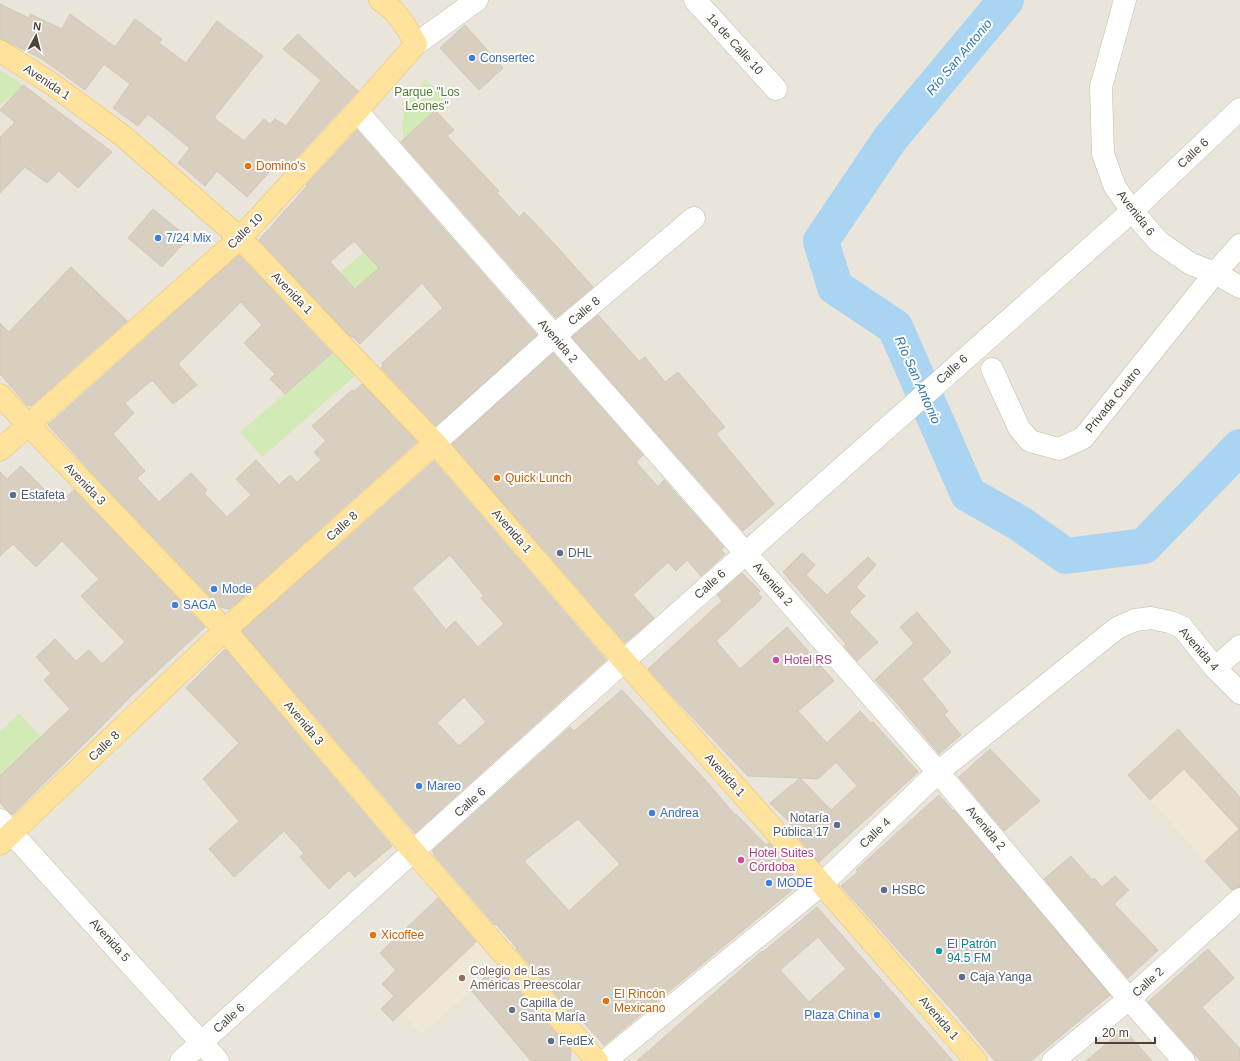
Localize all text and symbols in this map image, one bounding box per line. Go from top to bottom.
street label: 1a de Calle 10 [704,11,766,78]
north arrow [16,16,56,56]
water label: Río San Antonio [923,16,995,98]
text: N [33,20,42,33]
place label: Consertec [480,51,535,65]
marker: Consertec [467,53,477,63]
street label: Avenida 1 [21,61,73,103]
park label: Parque "Los Leones" [394,85,460,113]
street label: Calle 6 [1175,135,1212,171]
place label: Domino's [256,159,306,173]
marker: Domino's [243,161,253,171]
street label: Avenida 6 [1114,188,1158,239]
street label: Calle 10 [224,210,266,252]
place label: 7/24 Mix [166,231,211,245]
marker: 7/24 Mix [153,233,163,243]
street label: Avenida 1 [269,269,316,317]
street label: Calle 8 [565,293,603,328]
street label: Avenida 2 [535,316,581,366]
water label: Río San Antonio [892,334,944,426]
street label: Calle 6 [933,351,971,387]
street label: Privada Cuatro [1082,364,1144,436]
street label: Avenida 3 [62,460,109,508]
place label: Quick Lunch [505,471,572,485]
marker: Quick Lunch [492,473,502,483]
place label: Estafeta [21,488,65,502]
marker: Estafeta [8,490,18,500]
street label: Avenida 1 [489,506,535,556]
street label: Calle 8 [323,508,361,544]
place label: DHL [568,546,592,560]
marker: DHL [555,548,565,558]
street label: Avenida 2 [750,559,796,609]
street label: Calle 6 [691,566,729,602]
place label: Mode [222,582,252,596]
marker: Mode [209,584,219,594]
place label: SAGA [183,598,216,612]
marker: SAGA [170,600,180,610]
street label: Avenida 4 [1176,624,1222,674]
place label: Hotel RS [784,653,832,667]
marker: Hotel RS [771,655,781,665]
street label: Avenida 3 [282,698,327,748]
street label: Calle 8 [86,728,123,764]
street label: Avenida 1 [702,751,748,800]
place label: Mareo [427,779,461,793]
marker: Mareo [414,781,424,791]
street label: Calle 6 [451,784,489,820]
street label: Avenida 2 [964,803,1009,853]
place label: Andrea [660,806,699,820]
marker: Andrea [647,808,657,818]
place label: Notaría Pública 17 [773,811,829,839]
street label: Calle 4 [857,815,894,851]
marker: Notaría Pública 17 [832,820,842,830]
place label: Hotel Suites Córdoba [749,846,814,874]
marker: Hotel Suites Córdoba [736,855,746,865]
place label: MODE [777,876,813,890]
marker: MODE [764,878,774,888]
place label: HSBC [892,883,926,897]
marker: HSBC [879,885,889,895]
street label: Avenida 5 [87,916,133,965]
place label: Xicoffee [381,928,424,942]
marker: Xicoffee [368,930,378,940]
place label: El Patrón 94.5 FM [947,937,996,965]
marker: El Patrón 94.5 FM [934,946,944,956]
place label: Colegio de Las Américas Preescolar [470,964,581,992]
street label: Calle 2 [1129,964,1167,1000]
place label: Caja Yanga [970,970,1032,984]
marker: Caja Yanga [957,972,967,982]
marker: Colegio de Las Américas Preescolar [457,973,467,983]
place label: El Rincón Mexicano [614,987,666,1015]
street label: Avenida 1 [916,993,962,1043]
place label: Capilla de Santa María [520,996,586,1024]
marker: El Rincón Mexicano [601,996,611,1006]
street label: Calle 6 [210,1000,248,1036]
marker: Capilla de Santa María [507,1005,517,1015]
place label: Plaza China [804,1008,869,1022]
marker: Plaza China [872,1010,882,1020]
scale bar [1096,1019,1155,1045]
text: 20 m [1102,1026,1129,1040]
place label: FedEx [559,1034,594,1048]
marker: FedEx [546,1036,556,1046]

